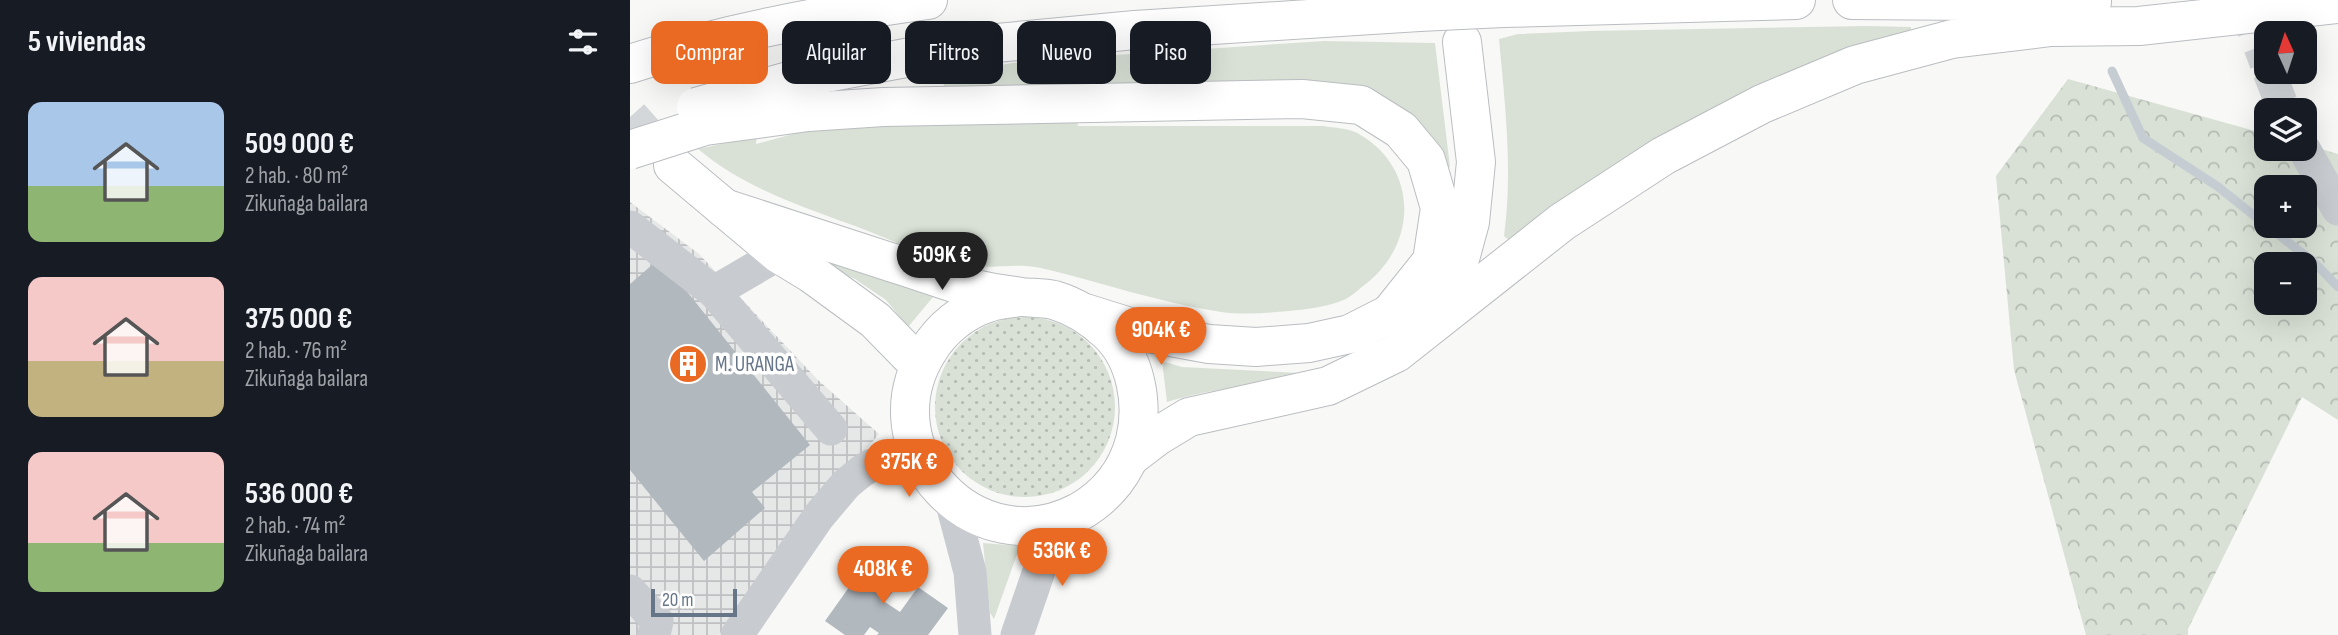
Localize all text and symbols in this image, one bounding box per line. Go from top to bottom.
chip: Comprar [651,21,768,84]
chip: Alquilar [782,21,891,84]
chip: Filtros [905,21,1003,84]
chip: Nuevo [1017,21,1116,84]
chip: Piso [1130,21,1211,84]
north arrow [2254,21,2317,84]
map controls [2254,21,2317,315]
icon: filters [564,23,602,61]
text: 5 viviendas [28,24,146,60]
button: layers [2254,98,2317,161]
text: 509 000 € [245,126,354,162]
icon: home [84,130,168,214]
text: 2 hab. · 80 m² [245,162,348,190]
button: + [2254,175,2317,238]
text: Zikuñaga bailara [245,190,368,218]
pin: 509K € [885,232,999,292]
text: 509K € [913,241,971,269]
button: − [2254,252,2317,315]
text: 375 000 € [245,301,352,337]
icon: home [84,305,168,389]
pin: 904K € [1104,308,1218,367]
text: 904K € [1131,316,1191,344]
text: 2 hab. · 76 m² [245,337,347,365]
building icon: M. URANGA [667,343,709,385]
place label: M. URANGA [715,352,795,377]
text: Zikuñaga bailara [245,365,368,393]
pin: 375K € [852,440,966,499]
text: 375K € [880,448,938,476]
text: 536 000 € [245,476,353,512]
icon: home [84,480,168,564]
text: 2 hab. · 74 m² [245,512,346,540]
pin: 536K € [1005,528,1119,588]
text: 536K € [1033,537,1091,565]
text: Zikuñaga bailara [245,540,368,568]
pin: 408K € [826,546,940,606]
text: 408K € [853,555,913,583]
scale bar [651,586,737,618]
text: 20 m [662,589,694,612]

